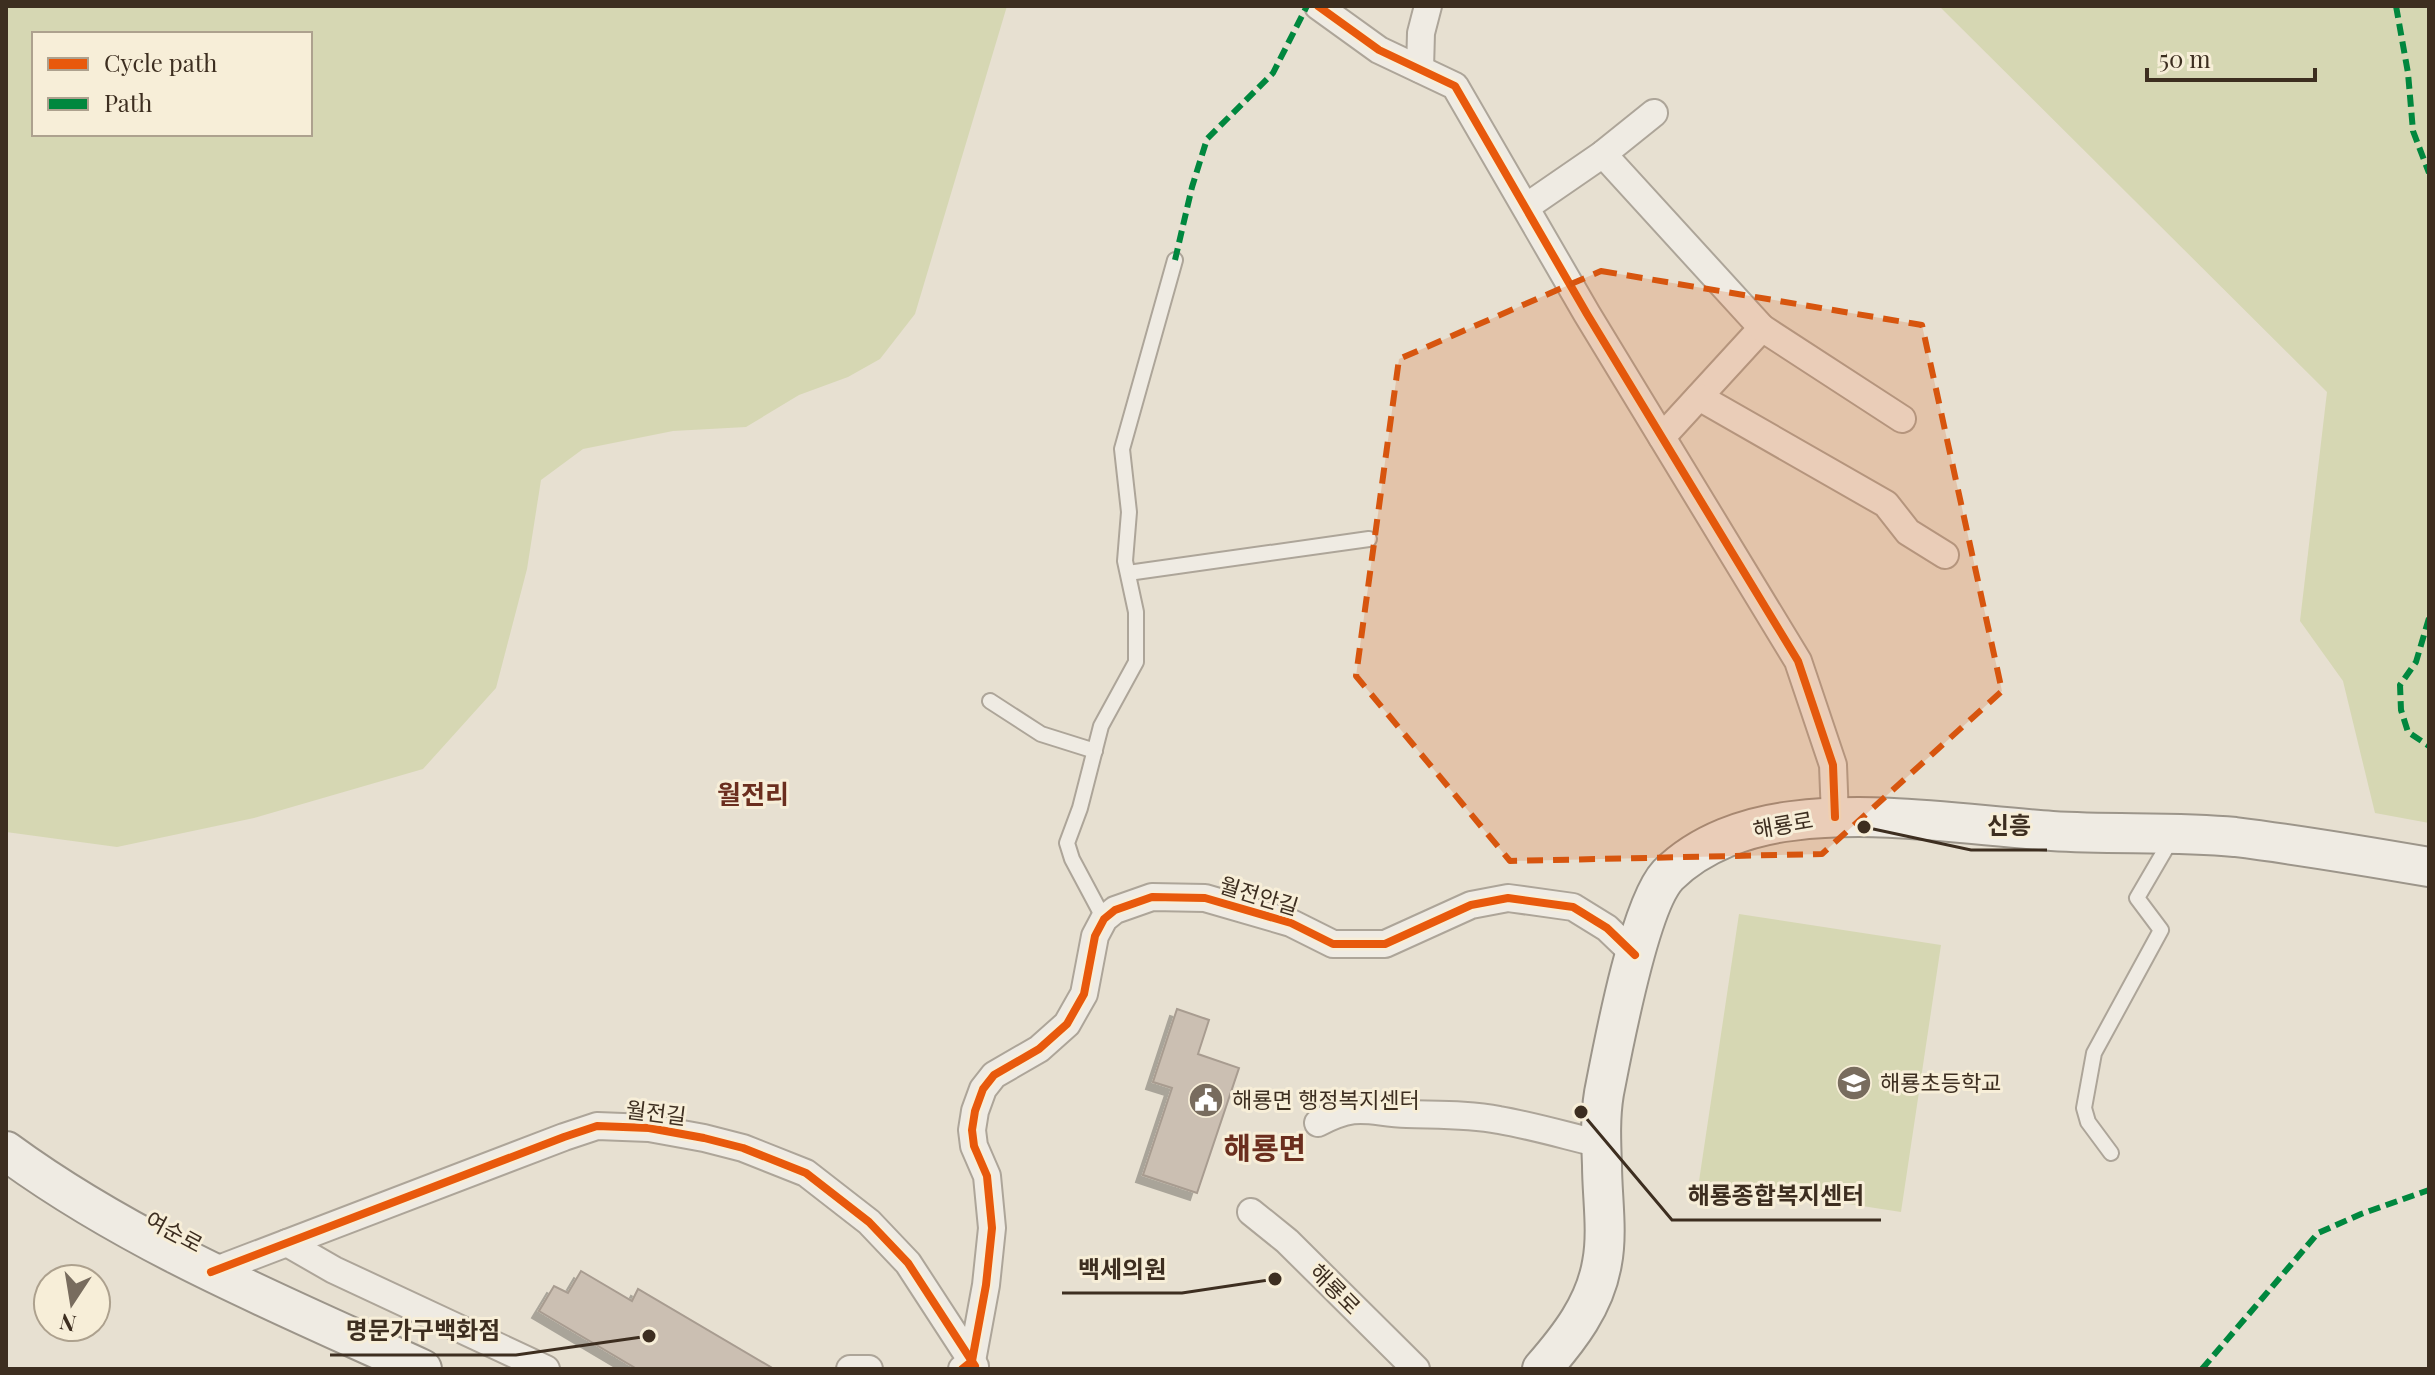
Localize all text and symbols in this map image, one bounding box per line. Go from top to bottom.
legend [32,32,312,136]
scale bar [2147,32,2315,82]
text: 50 m [2159,42,2211,74]
text: Cycle path [104,46,217,78]
text: Path [104,86,152,118]
district label: 월전리 [717,776,789,811]
callout: 신흥 [1971,802,2047,850]
street label: 해룡로 [1750,804,1815,844]
text: 신흥 [1987,808,2031,840]
street label: 월전안길 [1216,869,1302,921]
school or university icon: 해룡초등학교 [1835,1064,1873,1102]
place label: 해룡초등학교 [1880,1067,2001,1097]
public building icon: 해룡면 행정복지센터 [1187,1081,1225,1119]
place label: 해룡면 행정복지센터 [1232,1084,1420,1114]
street label: 월전길 [624,1093,688,1131]
district label: 해룡면 [1224,1127,1306,1167]
callout: 해룡종합복지센터 [1672,1172,1881,1220]
text: 해룡종합복지센터 [1688,1178,1864,1210]
street label: 여순로 [141,1204,208,1259]
callout: 백세의원 [1062,1245,1182,1293]
text: 백세의원 [1078,1252,1166,1284]
street label: 해룡로 [1304,1256,1368,1320]
north arrow [32,1263,112,1343]
text: N [57,1307,79,1340]
callout: 명문가구백화점 [330,1307,516,1355]
text: 명문가구백화점 [346,1313,500,1345]

